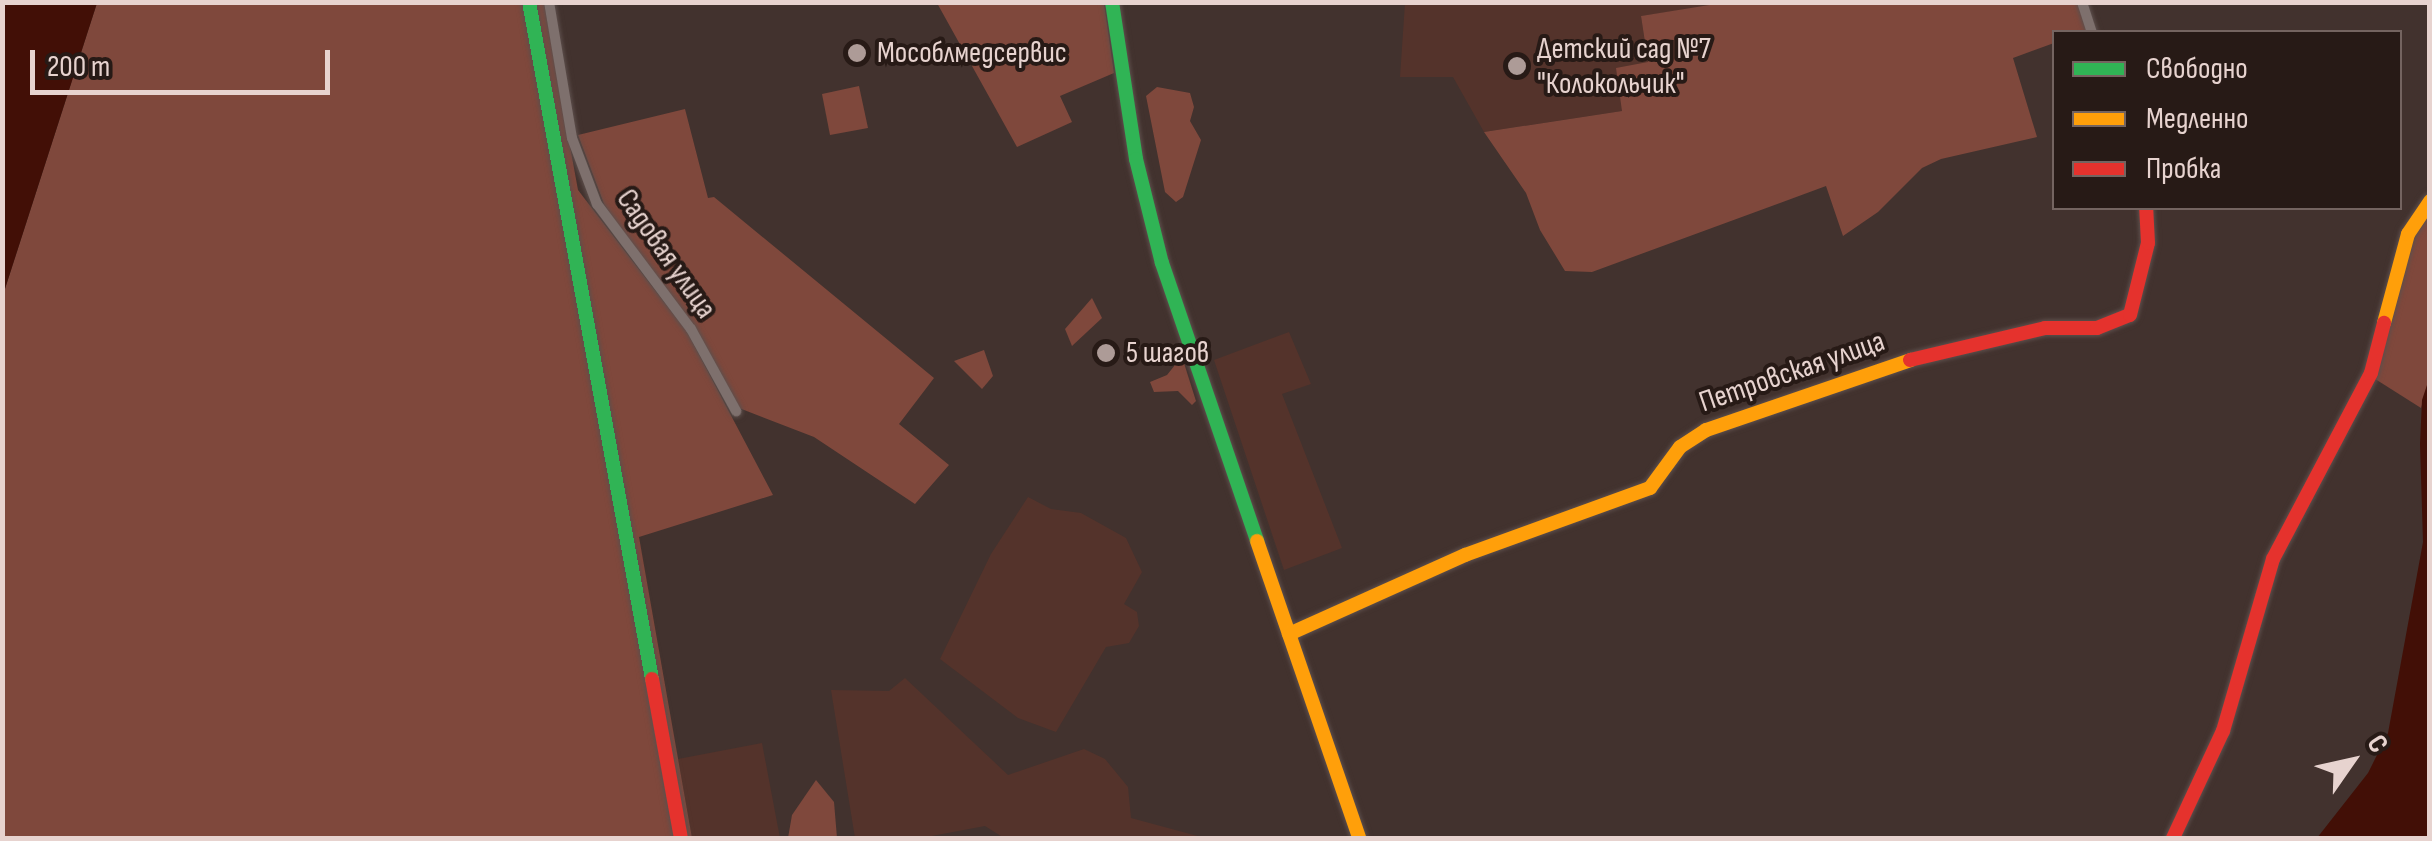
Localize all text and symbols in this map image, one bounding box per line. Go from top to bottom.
scale bar [35,30,335,92]
legend [2052,30,2402,210]
place label: Детский сад №7 "Колокольчик" [1537,31,1711,102]
place label: Мособлмедсервис [877,35,1067,71]
marker: Мособлмедсервис [846,42,868,64]
text: 200 m [47,49,110,85]
text: Свободно [2146,51,2248,87]
marker: Детский сад №7 "Колокольчик" [1506,55,1528,77]
text: Медленно [2146,101,2248,137]
text: Пробка [2146,151,2221,187]
street label: Садовая улица [608,182,724,326]
street label: Петровская улица [1695,323,1889,421]
place label: 5 шагов [1126,335,1209,371]
marker: 5 шагов [1095,342,1117,364]
north arrow [2302,711,2402,811]
text: С [2360,729,2395,759]

